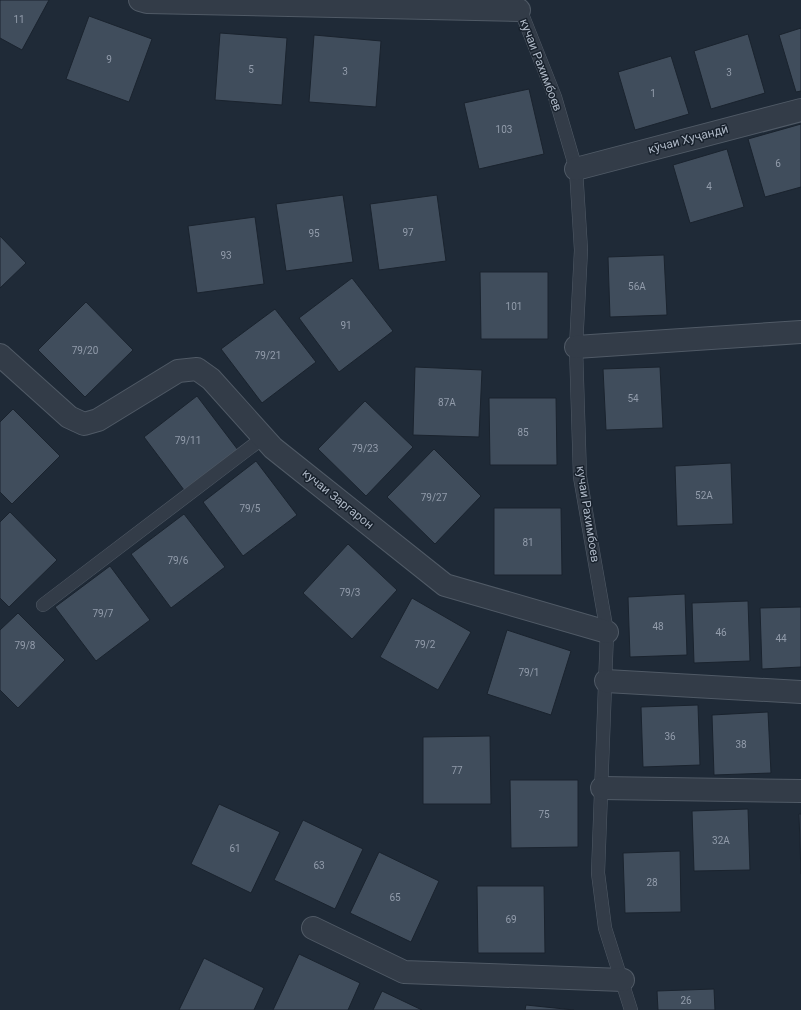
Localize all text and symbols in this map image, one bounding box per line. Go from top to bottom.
house number: 11 [13,14,25,25]
street label: кучаи Рахимбоев [517,17,565,113]
house number: 9 [106,54,112,65]
house number: 5 [248,64,254,75]
house number: 3 [342,66,348,77]
house number: 3 [726,67,732,78]
house number: 1 [650,88,656,99]
street label: кӯчаи Хуҷандӣ [646,122,730,156]
house number: 103 [496,124,512,135]
house number: 6 [775,158,781,169]
house number: 4 [706,181,712,192]
house number: 97 [402,227,414,238]
house number: 95 [308,228,320,239]
house number: 93 [220,250,232,261]
house number: 56А [628,281,646,292]
house number: 101 [506,301,522,312]
house number: 91 [340,320,352,331]
house number: 79/20 [72,345,99,356]
house number: 79/21 [255,350,281,361]
house number: 54 [627,393,639,404]
house number: 87А [438,397,456,408]
house number: 85 [517,427,529,438]
house number: 79/11 [175,435,201,446]
house number: 79/23 [352,443,378,454]
street label: кучаи Рахимбоев [573,465,603,563]
street label: кучаи Заргарон [300,466,376,532]
house number: 52А [695,490,713,501]
house number: 79/27 [421,492,448,503]
house number: 79/5 [240,503,261,514]
house number: 81 [522,537,534,548]
house number: 79/6 [168,555,189,566]
house number: 79/3 [340,587,361,598]
house number: 79/7 [93,608,114,619]
house number: 48 [652,621,664,632]
house number: 46 [715,627,727,638]
house number: 44 [775,633,787,644]
house number: 79/2 [415,639,436,650]
house number: 79/8 [15,640,36,651]
house number: 79/1 [519,667,540,678]
house number: 36 [664,731,676,742]
house number: 38 [735,739,747,750]
house number: 77 [451,765,463,776]
house number: 75 [538,809,550,820]
house number: 32А [712,835,730,846]
house number: 61 [229,843,241,854]
house number: 63 [313,860,325,871]
house number: 28 [646,877,658,888]
house number: 65 [389,892,401,903]
house number: 69 [505,914,517,925]
house number: 26 [680,995,692,1006]

